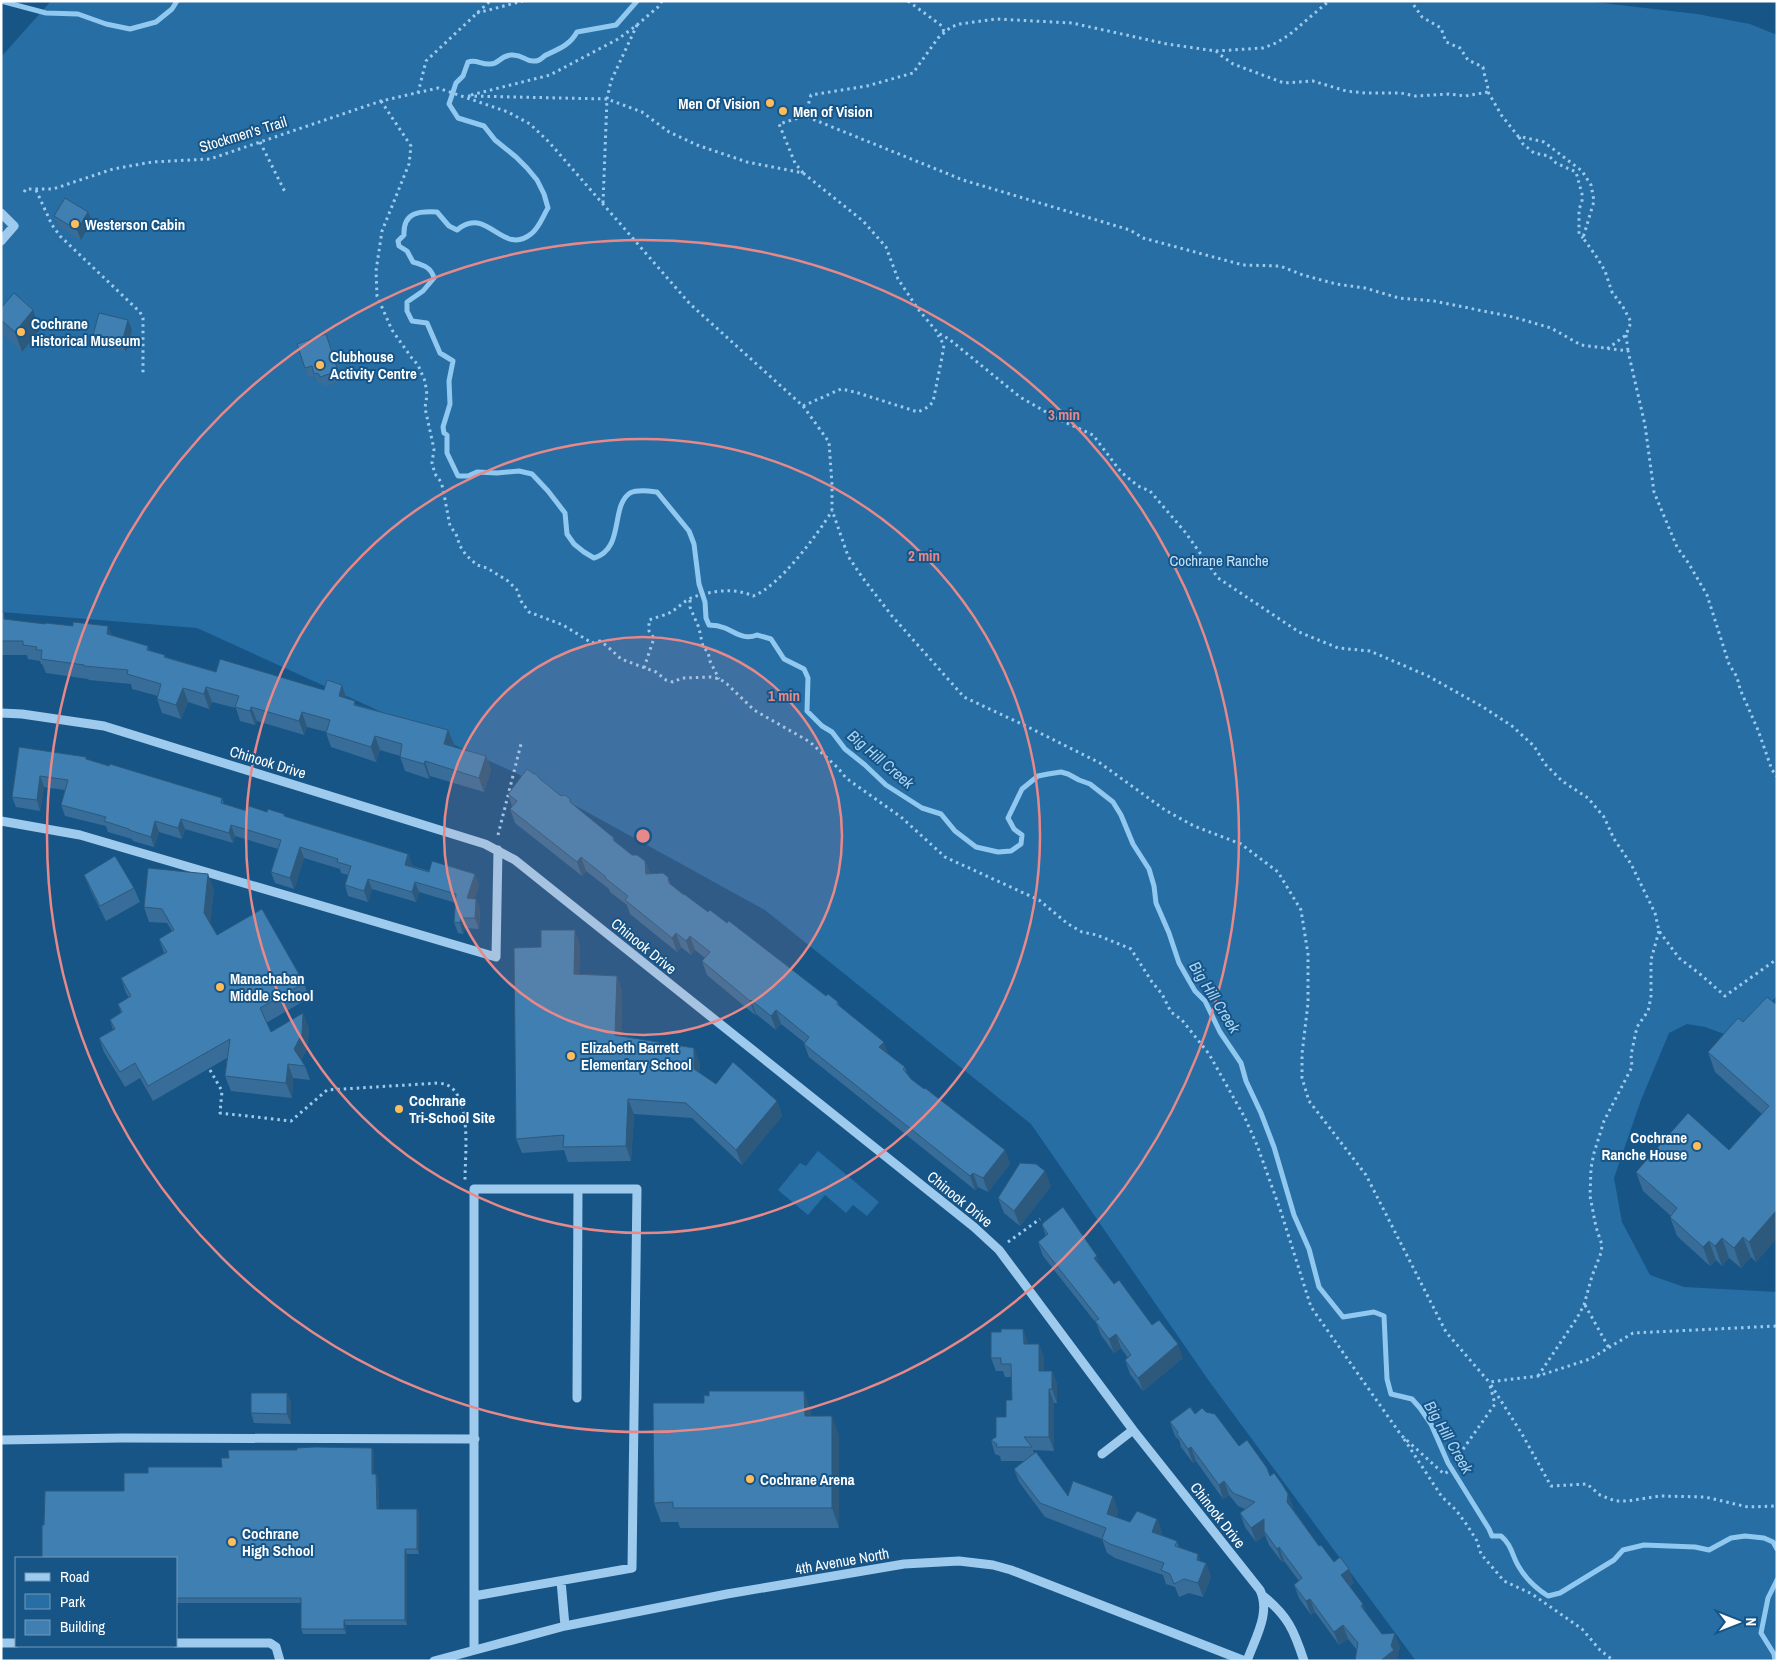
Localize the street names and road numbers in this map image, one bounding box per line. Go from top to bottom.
street label: Stockmen's Trail [197,111,289,157]
street label: Chinook Drive [227,740,309,784]
street label: Chinook Drive [607,913,681,979]
street label: Chinook Drive [923,1166,997,1232]
street label: Chinook Drive [1186,1478,1251,1553]
street label: 4th Avenue North [793,1542,891,1580]

